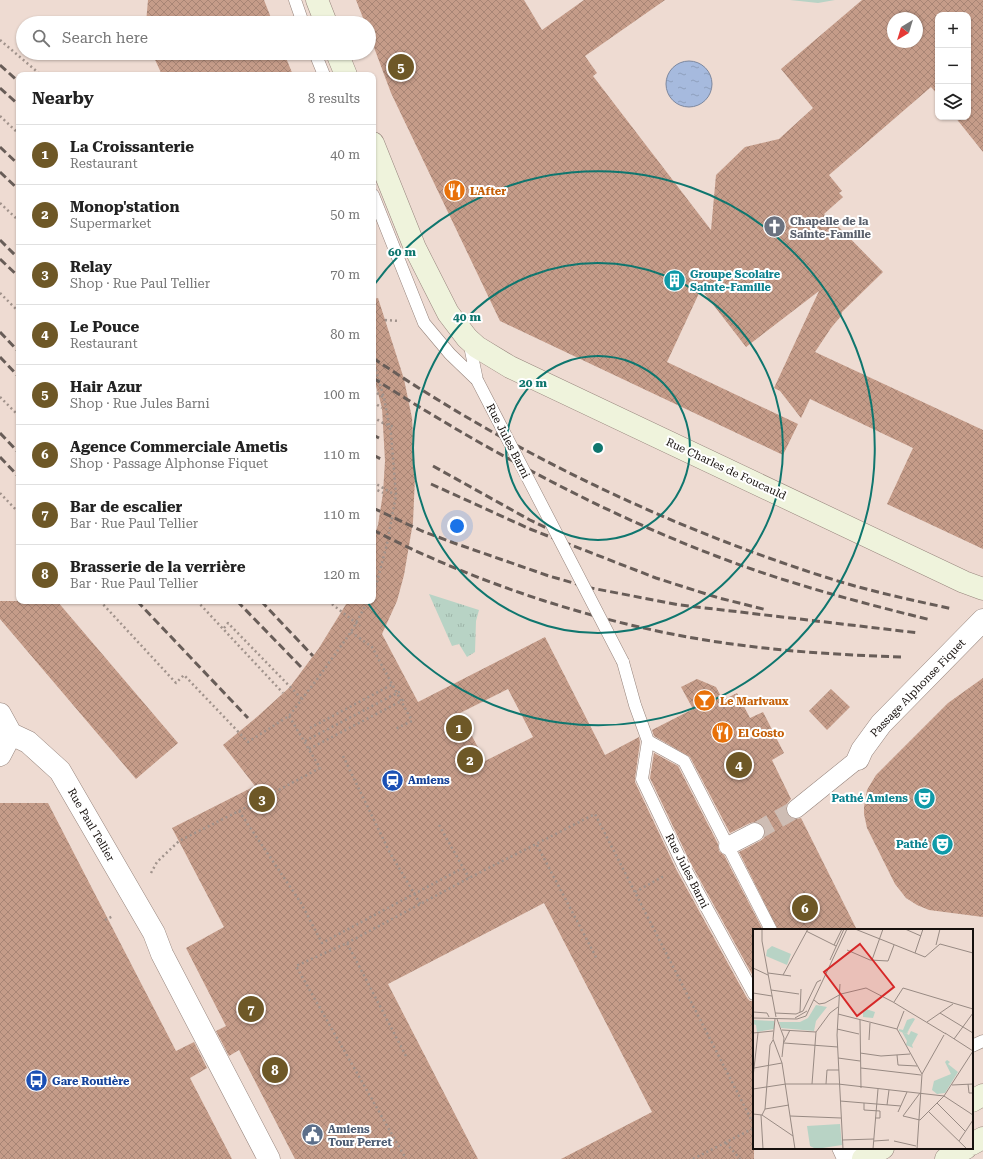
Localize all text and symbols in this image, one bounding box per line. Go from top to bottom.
north arrow [887,12,923,48]
map controls [935,12,971,120]
button: + [935,12,971,48]
search box [16,16,376,60]
icon: search [30,27,52,49]
text: Search here [62,29,148,47]
button: − [935,48,971,84]
pin: 5 [388,52,414,82]
button: layers [935,84,971,120]
text: Nearby [32,88,94,108]
text: 8 results [308,91,360,106]
text: La Croissanterie [70,138,194,156]
text: 1 [41,147,49,162]
text: 40 m [330,147,360,162]
text: Restaurant [70,156,138,171]
restaurant icon: L'After [442,178,468,204]
place label: L'After [470,185,506,198]
text: Monop'station [70,198,179,216]
text: 2 [41,207,49,222]
text: 50 m [330,207,360,222]
church icon: Chapelle de la Sainte-Famille [762,214,788,240]
place label: Chapelle de la Sainte-Famille [790,215,872,241]
text: Supermarket [70,216,151,231]
text: 60 m [388,245,416,259]
text: Relay [70,258,112,276]
text: 3 [41,267,49,282]
text: 70 m [330,267,360,282]
building icon: Groupe Scolaire Sainte-Famille [662,267,688,293]
place label: Groupe Scolaire Sainte-Famille [690,268,781,294]
text: Shop · Rue Paul Tellier [70,276,210,291]
text: 40 m [453,310,481,324]
text: Le Pouce [70,318,139,336]
text: 4 [41,327,49,342]
text: 80 m [330,327,360,342]
text: Restaurant [70,336,138,351]
text: 20 m [519,376,547,390]
text: Hair Azur [70,378,142,396]
text: 5 [41,387,49,402]
text: 100 m [323,387,360,402]
text: Shop · Rue Jules Barni [70,396,210,411]
street label: Rue Jules Barni [484,402,533,481]
street label: Rue Charles de Foucauld [664,435,788,503]
text: Agence Commerciale Ametis [70,438,288,456]
centre of rings [591,441,605,455]
text: 6 [41,447,49,462]
text: 110 m [323,447,360,462]
text: Shop · Passage Alphonse Fiquet [70,456,268,471]
text: Bar de escalier [70,498,182,516]
text: 7 [41,507,49,522]
text: 110 m [323,507,360,522]
text: Bar · Rue Paul Tellier [70,516,198,531]
your location [447,516,467,536]
text: Brasserie de la verrière [70,558,245,576]
text: 8 [41,567,49,582]
text: 120 m [323,567,360,582]
text: Bar · Rue Paul Tellier [70,576,198,591]
street label: Passage Alphonse Fiquet [868,636,968,740]
bar icon: Le Marivaux [692,688,718,714]
place label: Le Marivaux [720,695,789,708]
pin: 1 [446,713,472,743]
restaurant icon: El Gosto [709,720,735,746]
place label: El Gosto [738,727,784,740]
pin: 2 [457,745,483,775]
pin: 4 [726,750,752,780]
station icon: Amiens [379,767,405,793]
place label: Amiens [408,774,450,787]
pin: 3 [249,784,275,814]
theatre icon: Pathé Amiens [911,785,937,811]
street label: Rue Paul Tellier [65,786,117,864]
place label: Pathé Amiens [831,792,908,805]
theatre icon: Pathé [930,831,956,857]
street label: Rue Jules Barni [663,832,712,911]
place label: Pathé [896,838,929,851]
pin: 6 [792,893,818,923]
inset map [753,929,973,1149]
pin: 7 [238,994,264,1024]
pin: 8 [262,1055,288,1085]
bus stop icon: Gare Routière [23,1068,49,1094]
place label: Gare Routière [52,1075,130,1088]
public building icon: Amiens Tour Perret [299,1122,325,1148]
place label: Amiens Tour Perret [328,1123,392,1149]

